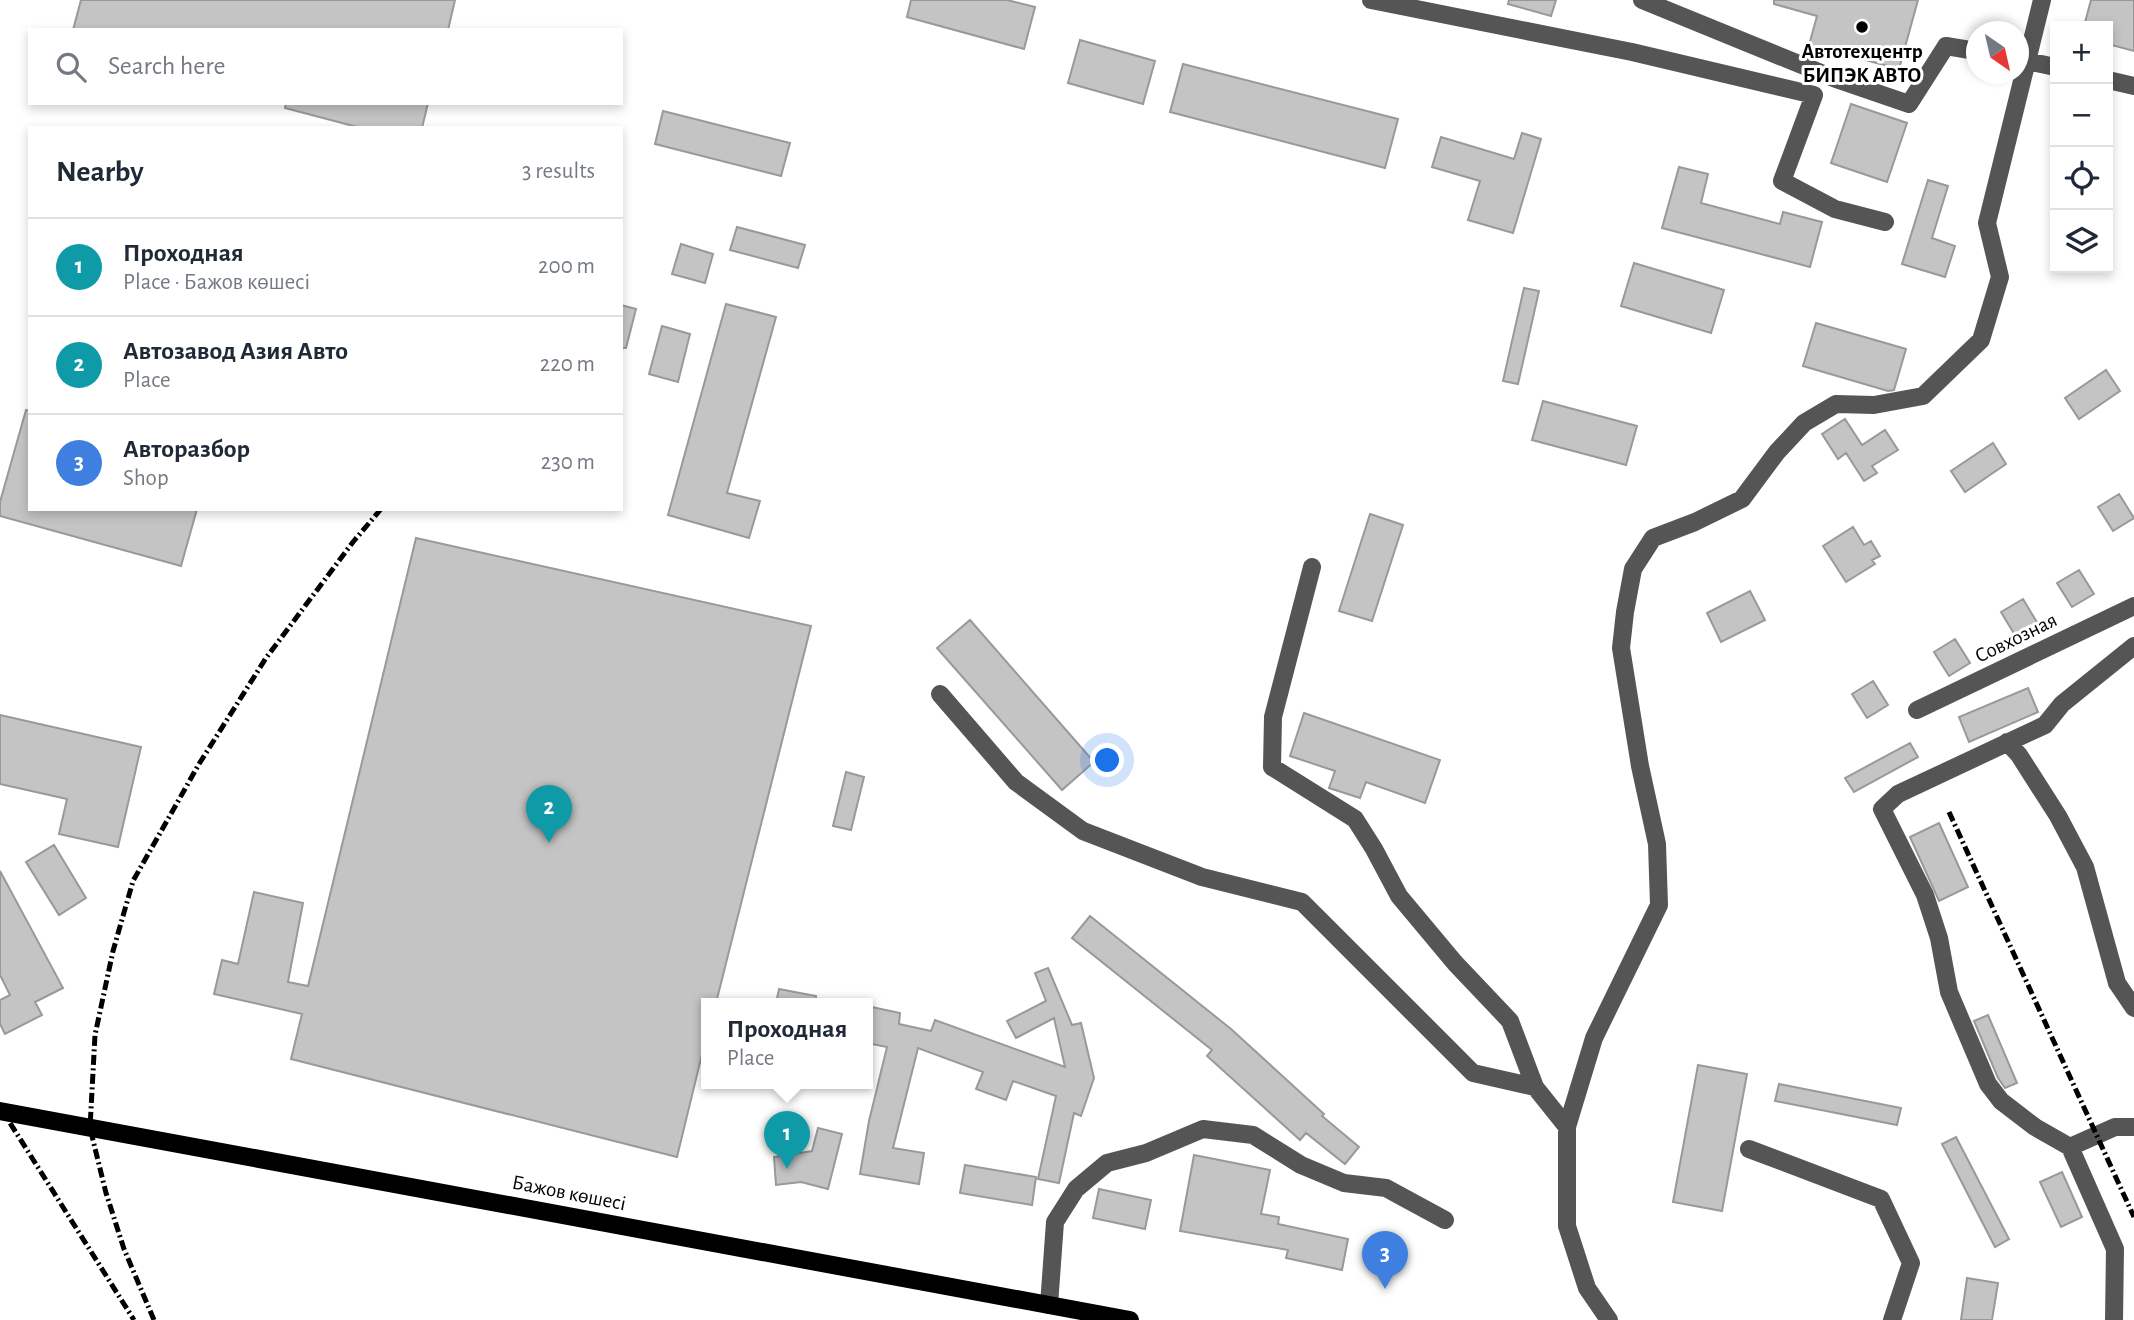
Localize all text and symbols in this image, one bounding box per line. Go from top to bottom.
marker: Автотехцентр БИПЭК АВТО [1854,19,1870,35]
north arrow [1966,21,2029,84]
map controls [2050,21,2113,273]
button: + [2050,21,2113,84]
search box [28,28,623,105]
place label: Автотехцентр БИПЭК АВТО [1801,41,1923,86]
icon: search [52,48,90,86]
text: Search here [108,53,226,79]
button: − [2050,84,2113,147]
button: locate [2050,147,2113,210]
text: Nearby [56,157,144,187]
text: 3 results [522,160,595,183]
button: layers [2050,210,2113,273]
text: Проходная [123,240,244,266]
text: 1 [75,255,83,278]
text: 200 m [538,255,595,278]
text: Place · Бажов көшесі [123,271,310,294]
text: Автозавод Азия Авто [123,338,348,364]
text: 2 [74,353,84,376]
text: 220 m [540,353,595,376]
text: Place [123,369,171,392]
text: Авторазбор [123,436,250,462]
text: 3 [74,451,84,474]
text: 230 m [541,451,595,474]
text: Shop [123,467,169,490]
street label: Совхозная [1972,609,2060,667]
your location [1090,743,1124,777]
pin: 2 [526,785,572,843]
popup [701,998,873,1089]
text: Проходная [727,1016,847,1042]
text: Place [727,1047,774,1070]
pin: 1 [764,1111,810,1169]
street label: Бажов көшесі [510,1172,628,1214]
pin: 3 [1362,1231,1408,1289]

